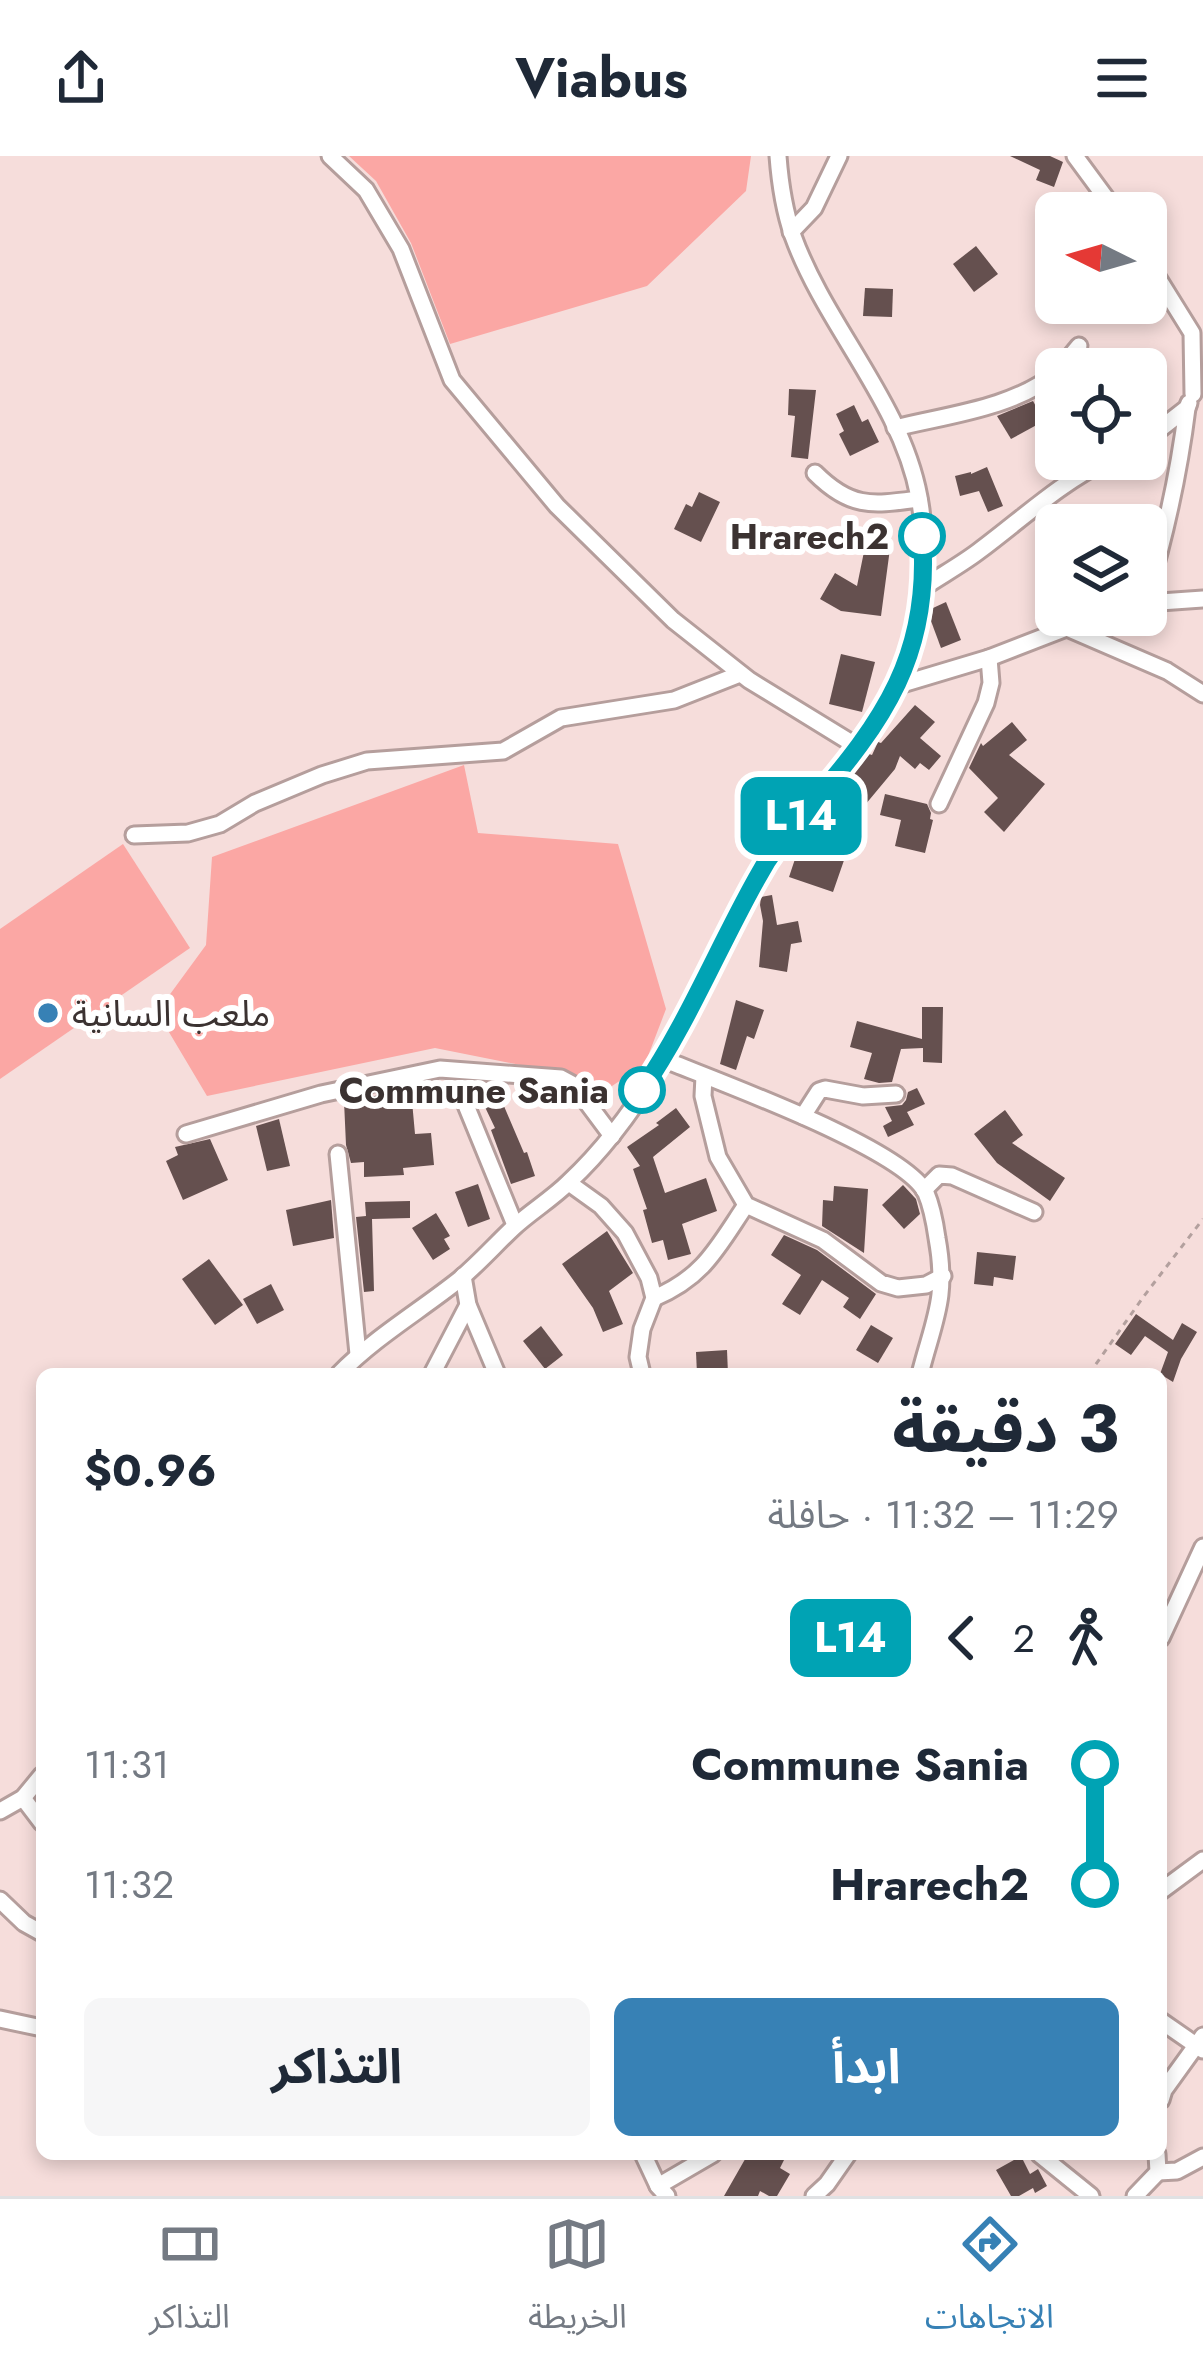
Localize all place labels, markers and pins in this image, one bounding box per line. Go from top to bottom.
place label: Hrarech2 [730,510,889,562]
marker: Hrarech2 [900,514,944,558]
place label: ملعب السانية [72,987,270,1039]
marker: ملعب السانية [35,1000,61,1026]
place label: Commune Sania [339,1064,609,1116]
marker: Commune Sania [620,1068,664,1112]

